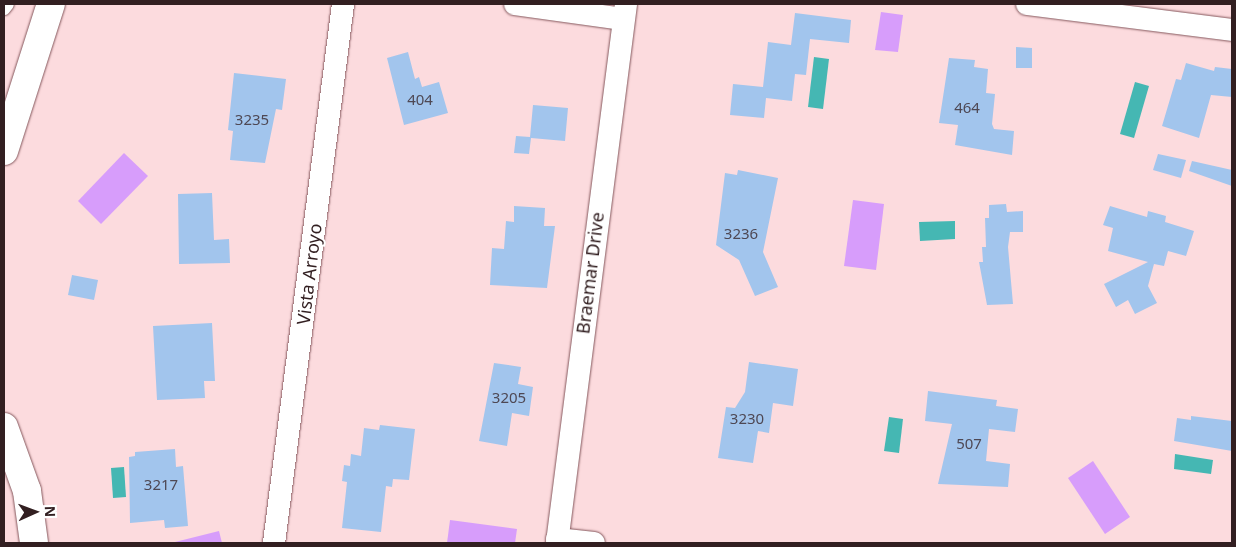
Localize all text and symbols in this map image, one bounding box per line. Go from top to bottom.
house number: 404 [407,91,433,109]
house number: 464 [954,99,980,117]
house number: 3235 [235,111,269,129]
street label: Braemar Drive [572,211,608,335]
street label: Vista Arroyo [292,222,326,326]
house number: 3236 [724,225,758,243]
house number: 3205 [492,389,526,407]
house number: 3230 [730,410,764,428]
house number: 507 [956,435,982,453]
house number: 3217 [144,476,178,494]
north arrow [10,487,60,537]
text: N [41,505,60,517]

